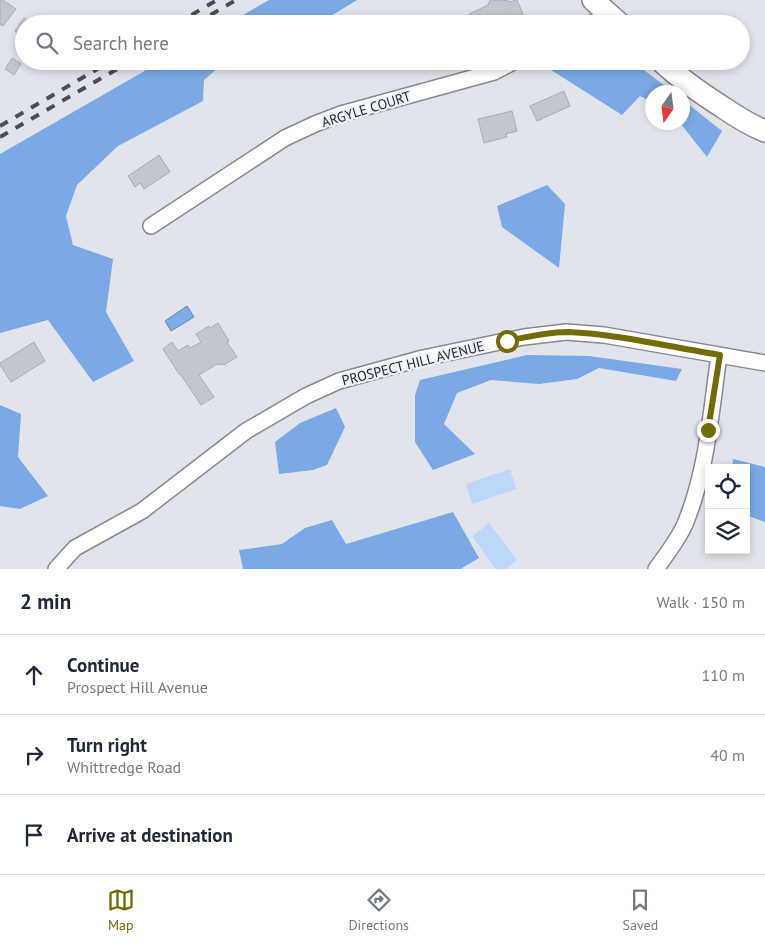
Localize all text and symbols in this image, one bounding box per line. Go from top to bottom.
search box [15,15,750,70]
icon: search [33,29,61,57]
text: Search here [73,31,169,55]
north arrow [645,85,690,130]
street label: ARGYLE COURT [319,87,413,131]
route start [496,330,519,353]
street label: PROSPECT HILL AVENUE [340,337,486,389]
route end [697,419,720,442]
map controls [705,464,750,554]
button: locate [705,464,750,509]
button: layers [705,509,750,554]
text: 2 min [20,588,71,615]
text: Walk · 150 m [656,592,745,612]
text: Continue [67,653,139,677]
icon: ahead [20,661,48,689]
text: 110 m [702,665,745,685]
text: Prospect Hill Avenue [67,677,208,697]
text: Turn right [67,733,147,757]
icon: right [20,741,48,769]
text: 40 m [710,745,745,765]
text: Whittredge Road [67,757,181,777]
icon: arrive [20,821,48,849]
text: Arrive at destination [67,823,233,847]
tab: Map [107,886,135,934]
tab: Directions [348,886,409,934]
tab: Saved [623,886,658,934]

